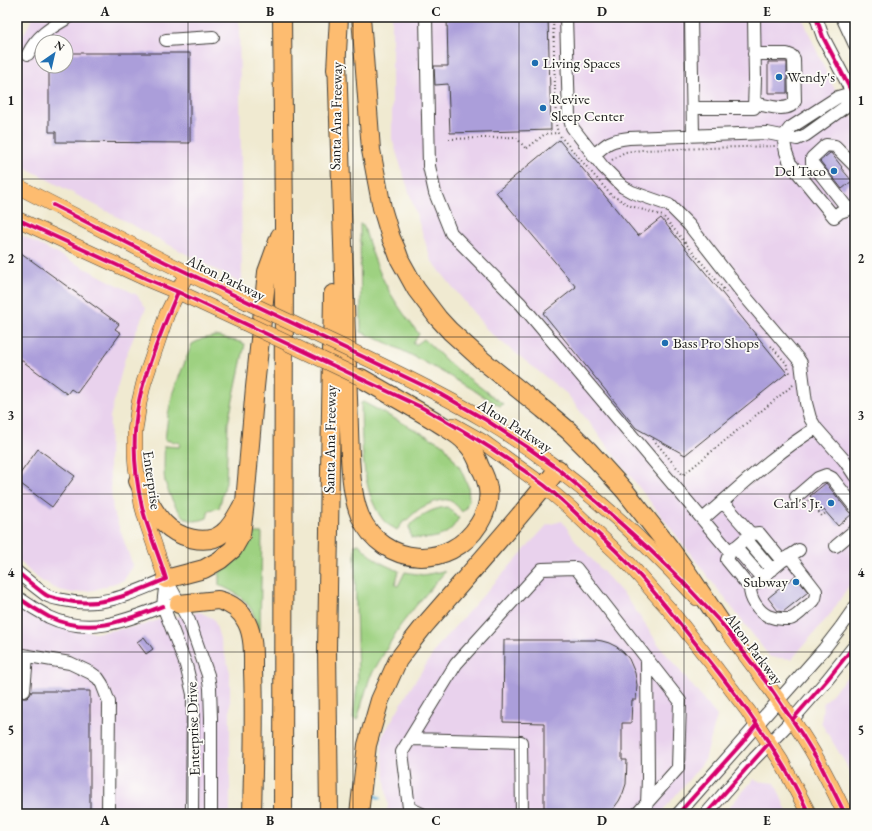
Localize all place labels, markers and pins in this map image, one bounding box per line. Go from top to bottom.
place label: Living Spaces [543,53,620,72]
marker: Living Spaces [530,58,540,68]
place label: Wendy's [787,67,835,86]
marker: Wendy's [774,72,784,82]
place label: Revive Sleep Center [551,89,624,125]
marker: Revive Sleep Center [538,103,548,113]
place label: Del Taco [775,161,826,180]
marker: Del Taco [829,166,839,176]
place label: Bass Pro Shops [673,333,759,352]
marker: Bass Pro Shops [660,338,670,348]
place label: Carl's Jr. [773,493,823,512]
marker: Carl's Jr. [826,498,836,508]
place label: Subway [743,572,788,591]
marker: Subway [791,577,801,587]

